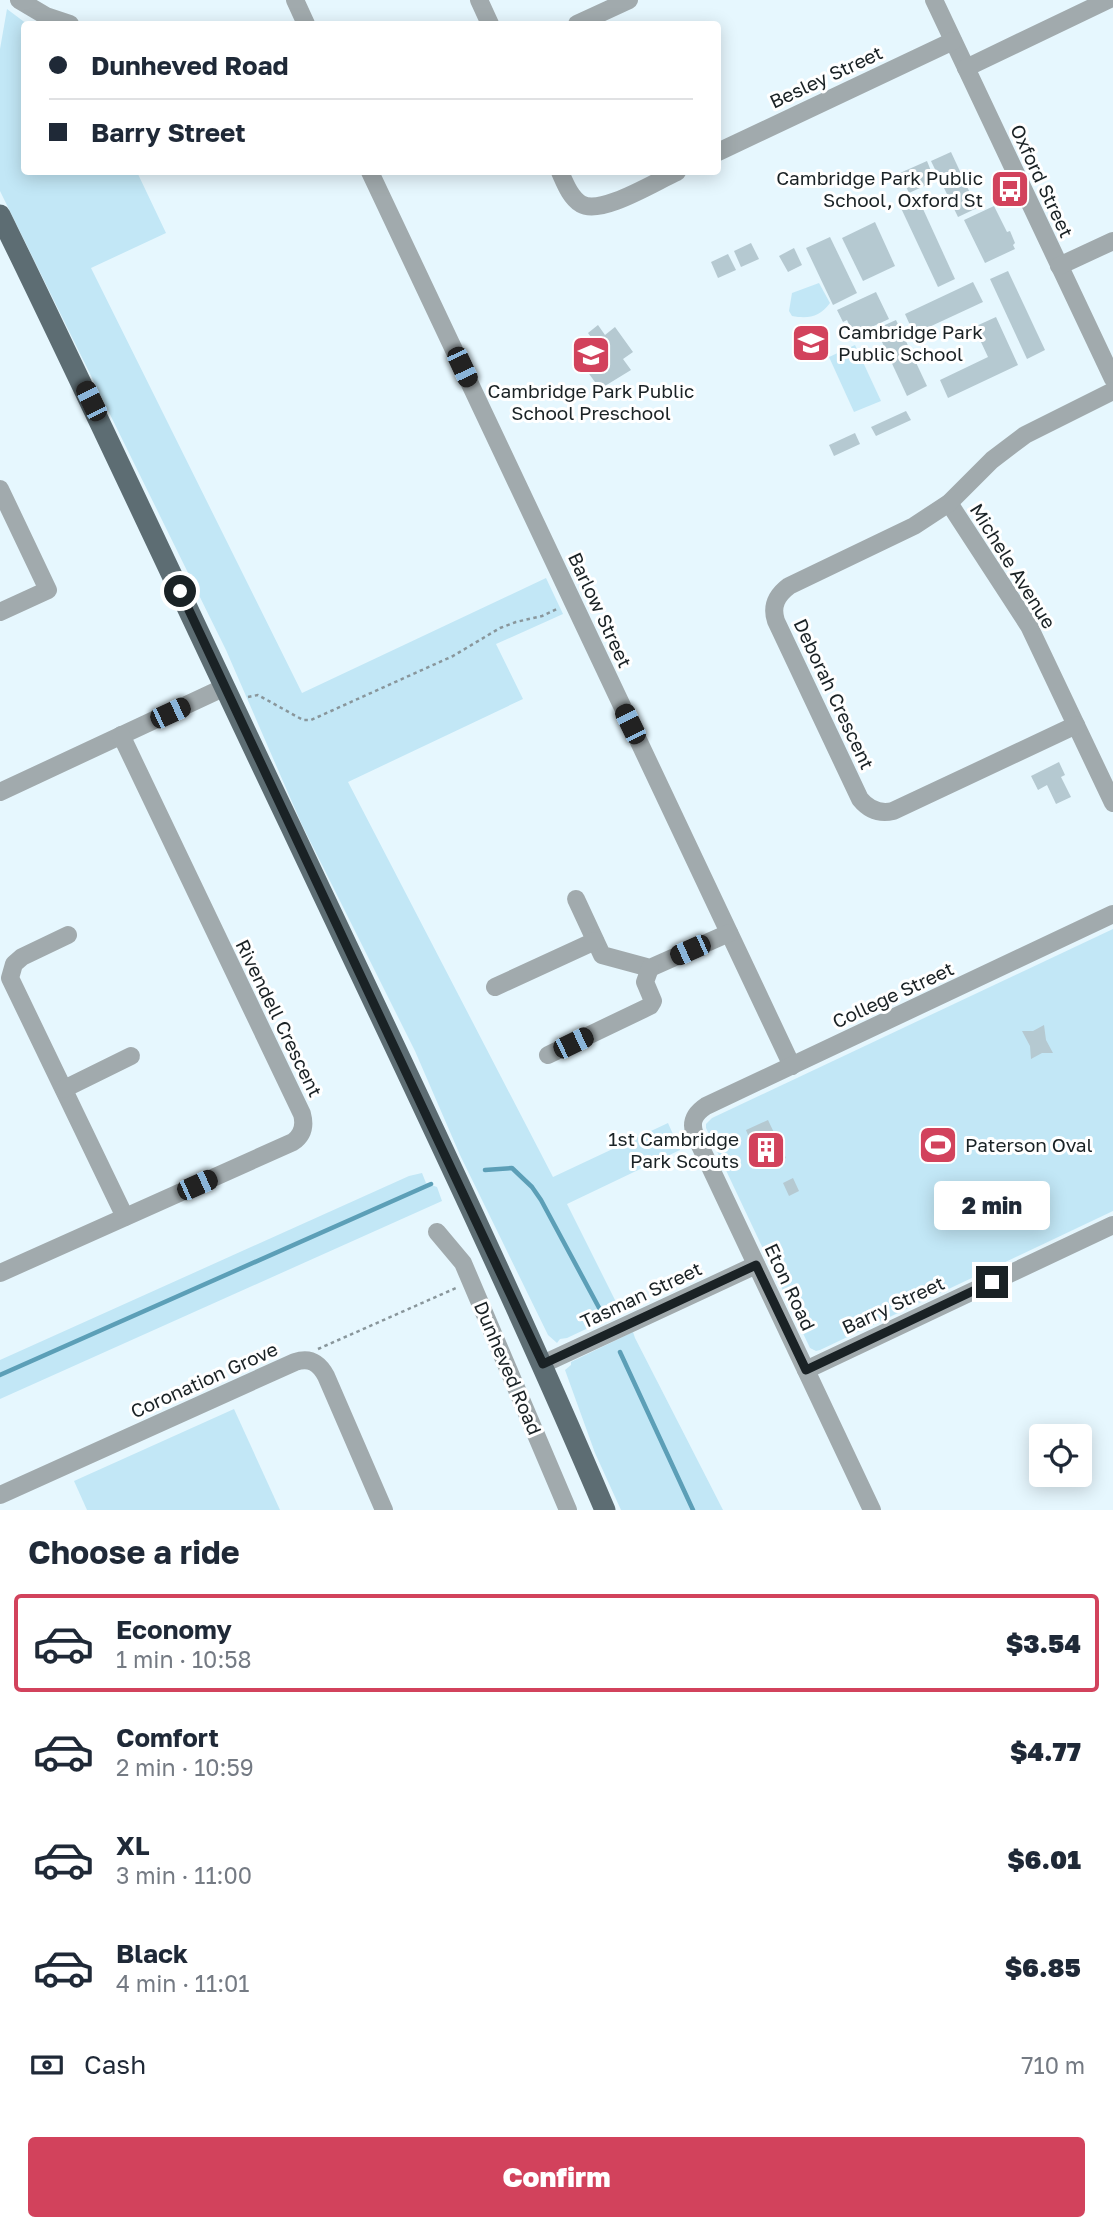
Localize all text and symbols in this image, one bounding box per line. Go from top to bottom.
street label: Besley Street [766,40,886,113]
text: Dunheved Road [91,50,289,81]
text: Barry Street [91,117,246,148]
street label: Oxford Street [1006,120,1079,241]
place label: Cambridge Park Public School, Oxford St [776,166,983,211]
bus stop icon: Cambridge Park Public School, Oxford St [989,168,1031,210]
place label: Cambridge Park Public School [838,320,983,365]
school or university icon: Cambridge Park Public School [790,322,832,364]
school or university icon: Cambridge Park Public School Preschool [570,334,612,376]
car [444,344,481,390]
car [73,378,110,424]
place label: Cambridge Park Public School Preschool [488,379,694,424]
street label: Michele Avenue [966,499,1061,633]
street label: Barlow Street [564,549,637,671]
route start [164,575,196,607]
street label: Deborah Crescent [789,615,879,773]
car [147,695,194,731]
car [612,701,649,747]
car [667,932,714,968]
street label: Rivendell Crescent [231,935,328,1100]
street label: College Street [829,956,957,1033]
car [550,1024,597,1062]
sports icon: Paterson Oval [917,1124,959,1166]
place label: 1st Cambridge Park Scouts [608,1127,739,1172]
building icon: 1st Cambridge Park Scouts [745,1129,787,1171]
place label: Paterson Oval [965,1133,1093,1156]
car [174,1167,221,1203]
callout: 2 min [934,1180,1050,1230]
text: 2 min [962,1191,1022,1219]
street label: Eton Road [760,1240,821,1334]
street label: Tasman Street [577,1256,705,1333]
route end [976,1266,1008,1298]
street label: Barry Street [838,1271,948,1338]
street label: Dunheved Road [470,1297,547,1438]
street label: Coronation Grove [127,1337,281,1422]
map controls [1029,1424,1092,1487]
button: locate [1029,1424,1092,1487]
text: Choose a ride [28,1533,240,1571]
icon: car [32,1612,95,1675]
text: Economy [116,1614,232,1645]
text: $3.54 [1006,1628,1081,1659]
text: 1 min · 10:58 [116,1645,252,1673]
icon: car [32,1720,95,1783]
text: Comfort [116,1722,219,1753]
text: $4.77 [1010,1736,1081,1767]
text: 2 min · 10:59 [116,1753,254,1781]
icon: car [32,1828,95,1891]
text: XL [116,1830,150,1861]
text: $6.01 [1007,1844,1081,1875]
text: 3 min · 11:00 [116,1861,252,1889]
icon: car [32,1936,95,1999]
text: Black [116,1938,188,1969]
text: $6.85 [1005,1952,1081,1983]
text: 4 min · 11:01 [116,1969,249,1997]
icon: cash [28,2046,66,2084]
text: Cash [84,2049,146,2080]
text: 710 m [1021,2051,1085,2079]
button: Confirm [28,2137,1085,2217]

